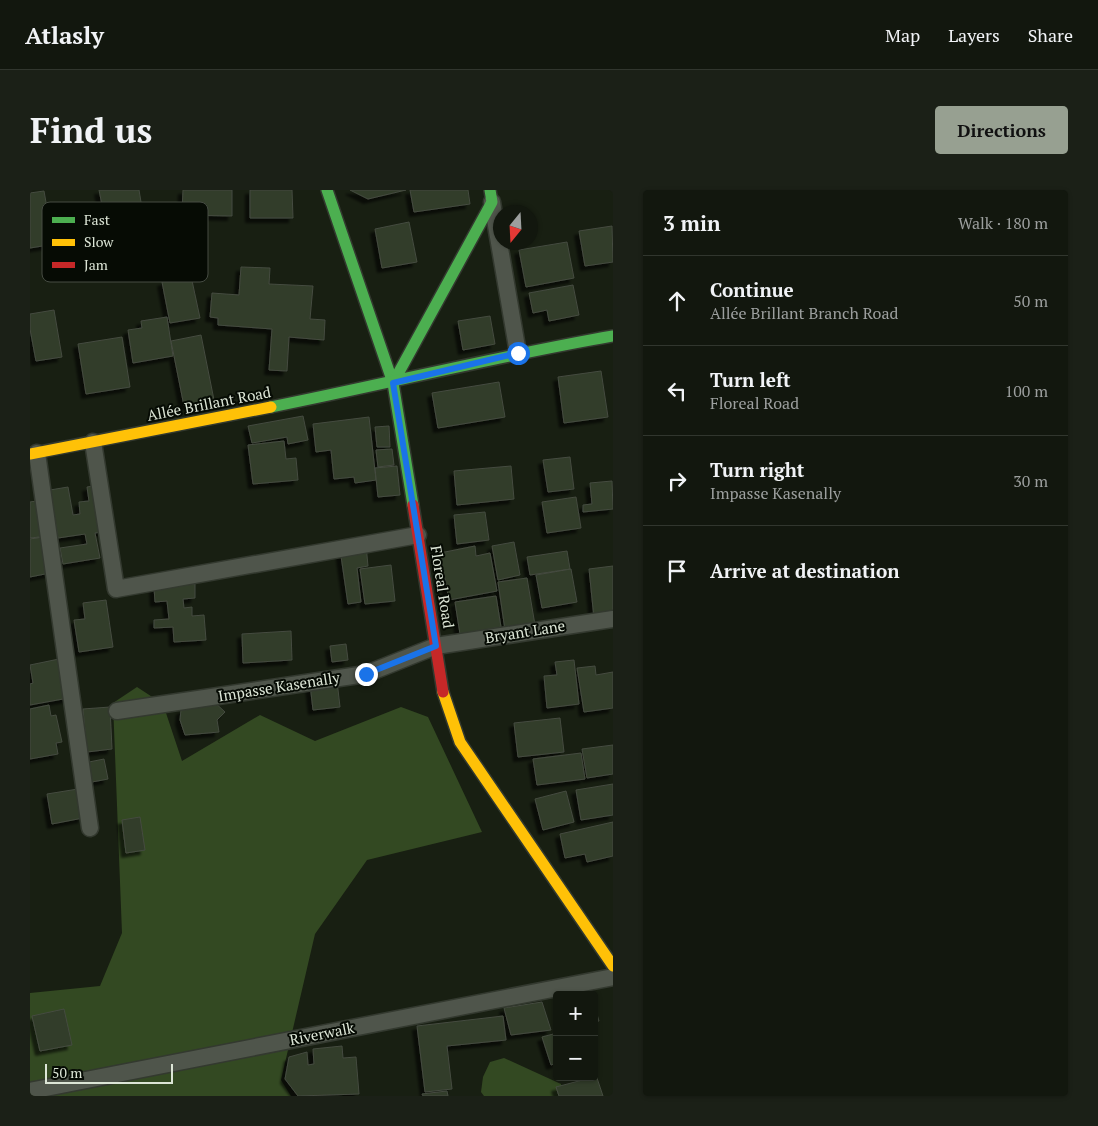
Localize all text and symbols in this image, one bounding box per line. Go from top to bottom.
text: Atlasly [25,19,104,51]
text: Map [885,23,920,47]
text: Layers [948,23,1000,47]
text: Share [1028,23,1073,47]
button: Directions [935,106,1068,154]
text: Find us [30,107,152,153]
legend [42,202,208,282]
north arrow [493,205,538,250]
text: 3 min [663,209,720,237]
text: Fast [84,210,111,229]
text: Walk · 180 m [958,212,1048,234]
text: Slow [84,232,114,251]
text: Jam [84,255,108,274]
text: Continue [710,277,794,302]
icon: ahead [663,287,691,315]
text: 50 m [1013,290,1048,312]
text: Allée Brillant Branch Road [710,302,898,324]
route start [507,342,530,365]
text: Turn left [710,367,791,392]
icon: left [663,377,691,405]
text: 100 m [1005,380,1048,402]
street label: Allée Brillant Road [145,381,272,425]
text: Floreal Road [710,392,799,414]
text: Turn right [710,457,804,482]
icon: right [663,467,691,495]
text: 30 m [1013,470,1048,492]
text: Impasse Kasenally [710,482,841,504]
street label: Floreal Road [427,544,459,630]
icon: arrive [663,557,691,585]
text: Arrive at destination [710,558,899,583]
street label: Bryant Lane [483,615,566,647]
route end [355,663,378,686]
street label: Impasse Kasenally [217,666,341,706]
map controls [553,991,598,1081]
button: + [553,991,598,1036]
street label: Riverwalk [288,1017,356,1049]
button: − [553,1036,598,1081]
scale bar [45,1061,172,1084]
text: 50 m [52,1063,82,1082]

